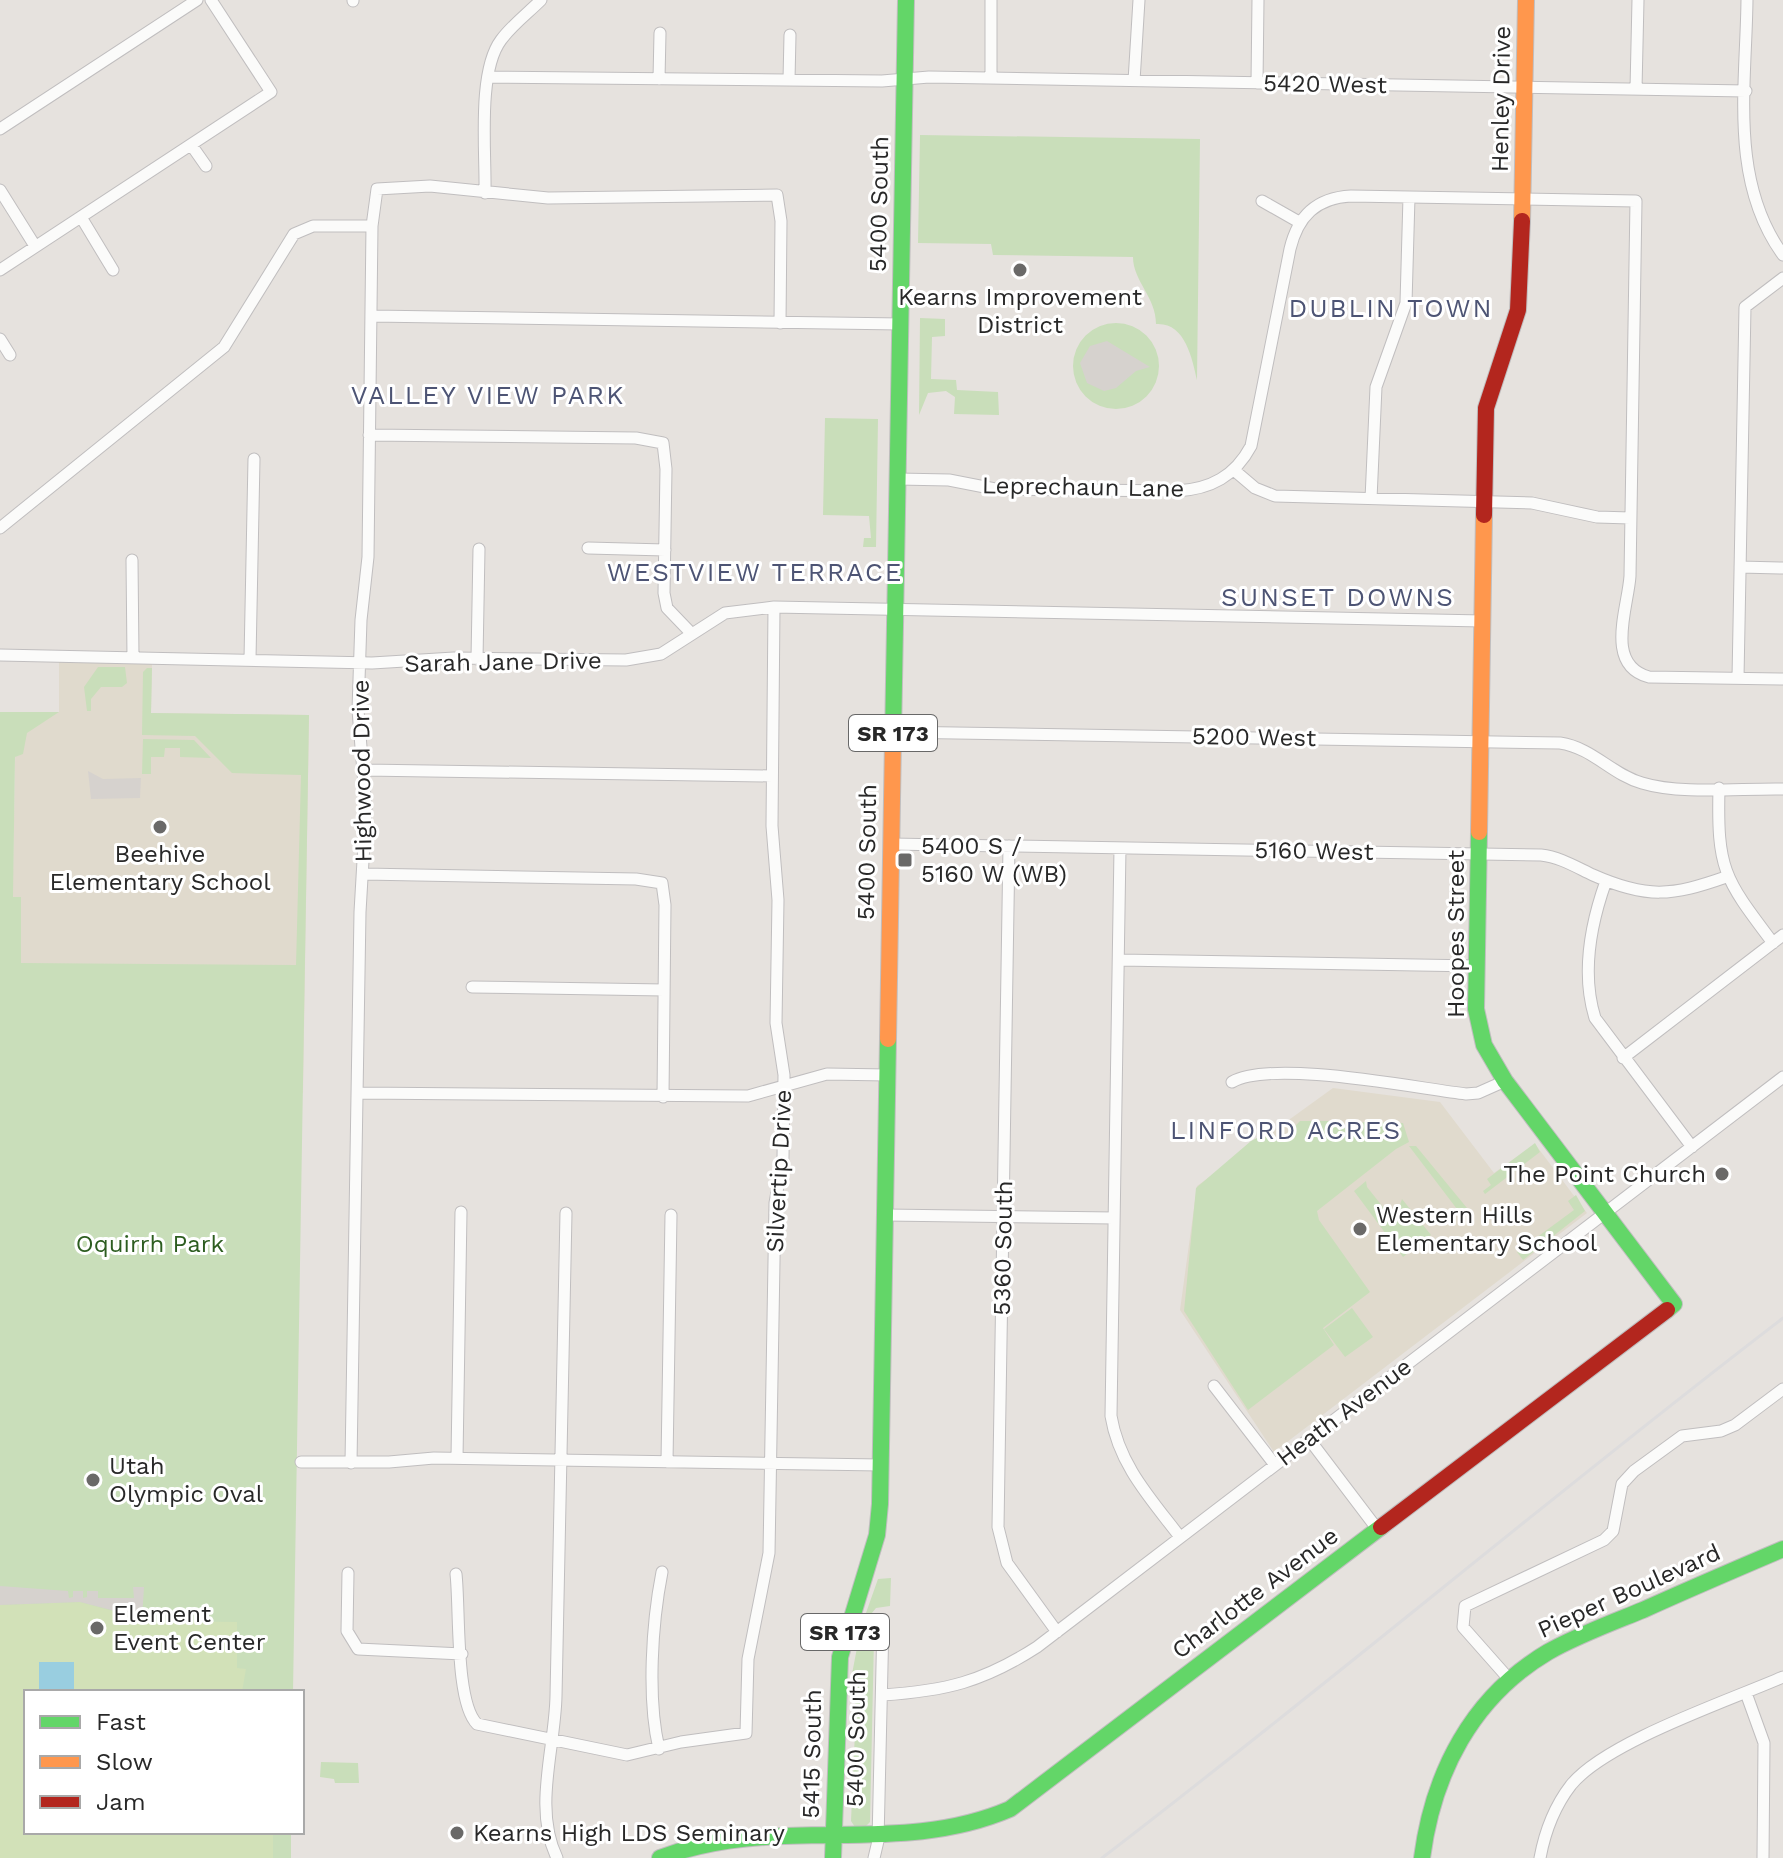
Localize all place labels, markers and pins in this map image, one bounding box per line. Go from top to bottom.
marker: Kearns Improvement District [1011,261,1029,279]
place label: Kearns Improvement District [898,283,1142,339]
marker: Beehive Elementary School [151,818,169,836]
place label: 5400 S / 5160 W (WB) [921,832,1067,888]
place label: Beehive Elementary School [49,840,271,896]
marker: 5400 S / 5160 W (WB) [896,851,914,869]
place label: The Point Church [1503,1160,1706,1188]
marker: The Point Church [1713,1165,1731,1183]
place label: Western Hills Elementary School [1376,1201,1598,1257]
marker: Western Hills Elementary School [1351,1220,1369,1238]
place label: Utah Olympic Oval [109,1452,264,1508]
marker: Utah Olympic Oval [84,1471,102,1489]
place label: Element Event Center [113,1600,266,1656]
marker: Element Event Center [88,1619,106,1637]
place label: Kearns High LDS Seminary [473,1819,785,1847]
marker: Kearns High LDS Seminary [448,1824,466,1842]

